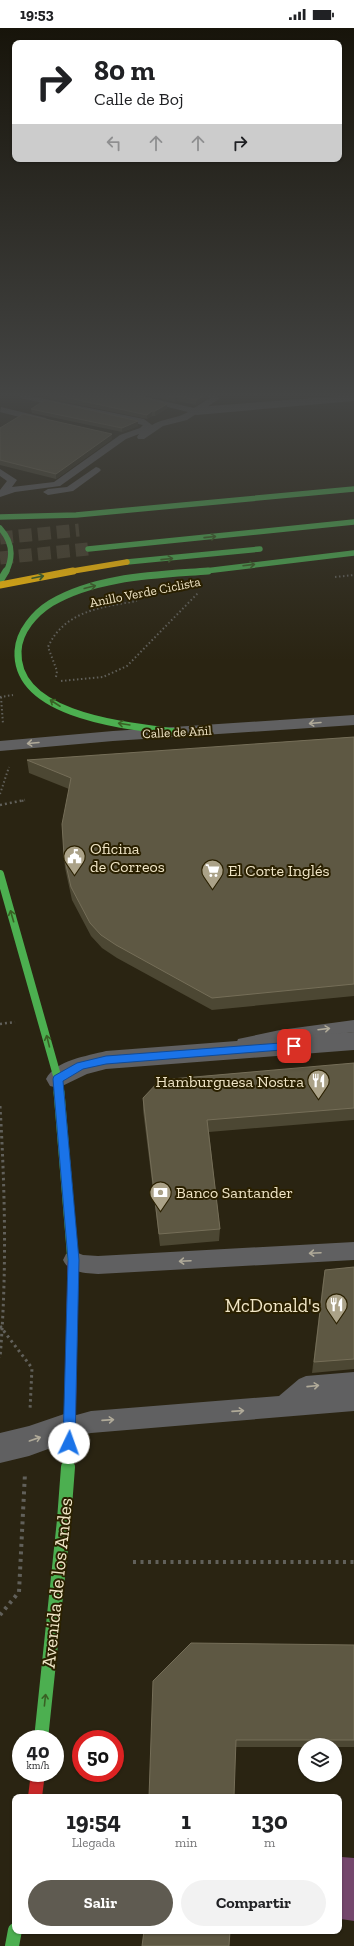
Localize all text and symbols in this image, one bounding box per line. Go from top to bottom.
text: 19:53 [20,5,54,23]
text: 80 m [94,54,155,87]
icon: right [28,56,80,108]
text: Calle de Boj [94,88,184,110]
icon: left [103,132,125,154]
icon: ahead [145,132,167,154]
icon: ahead [187,132,209,154]
icon: right [229,132,251,154]
one-way arrow [203,533,216,540]
one-way arrow [160,555,173,562]
one-way arrow [242,562,255,569]
one-way arrow [31,573,44,581]
street label: Anillo Verde Ciclista [88,574,203,610]
one-way arrow [83,583,96,590]
one-way arrow [49,699,60,708]
one-way arrow [118,720,131,728]
one-way arrow [309,720,322,727]
street label: Calle de Añil [142,723,213,741]
one-way arrow [27,739,40,747]
place label: Oficina de Correos [90,839,165,876]
public building icon: Oficina de Correos [62,844,88,877]
supermarket icon: El Corte Inglés [199,857,225,890]
place label: El Corte Inglés [228,861,330,880]
one-way arrow [8,910,15,923]
one-way arrow [317,1026,330,1033]
pin [277,1029,311,1063]
one-way arrow [44,1035,51,1048]
icon: arrive [283,1035,305,1057]
restaurant icon: Hamburguesa Nostra [306,1068,332,1101]
place label: Hamburguesa Nostra [156,1072,304,1091]
bank icon: Banco Santander [147,1179,173,1212]
place label: Banco Santander [176,1183,293,1202]
one-way arrow [309,1249,322,1257]
one-way arrow [179,1257,192,1264]
restaurant icon: McDonald's [323,1292,349,1325]
place label: McDonald's [225,1294,320,1317]
one-way arrow [306,1382,319,1390]
one-way arrow [231,1407,244,1414]
one-way arrow [101,1417,114,1424]
position arrow [48,1422,90,1464]
one-way arrow [29,1434,41,1442]
street label: Avenida de los Andes [37,1497,77,1669]
one-way arrow [42,1694,49,1707]
speed limit sign: 50 [72,1730,124,1782]
map controls [298,1738,342,1782]
button: layers [298,1738,342,1782]
text: 40 [27,1739,49,1763]
text: km/h [27,1760,49,1772]
text: 19:54 [66,1806,121,1835]
text: 1 [181,1806,191,1835]
text: 130 [251,1806,288,1835]
text: Llegada [72,1835,115,1850]
text: min [175,1835,197,1850]
text: m [264,1835,275,1850]
button: Salir [28,1880,173,1926]
button: Compartir [181,1880,326,1926]

